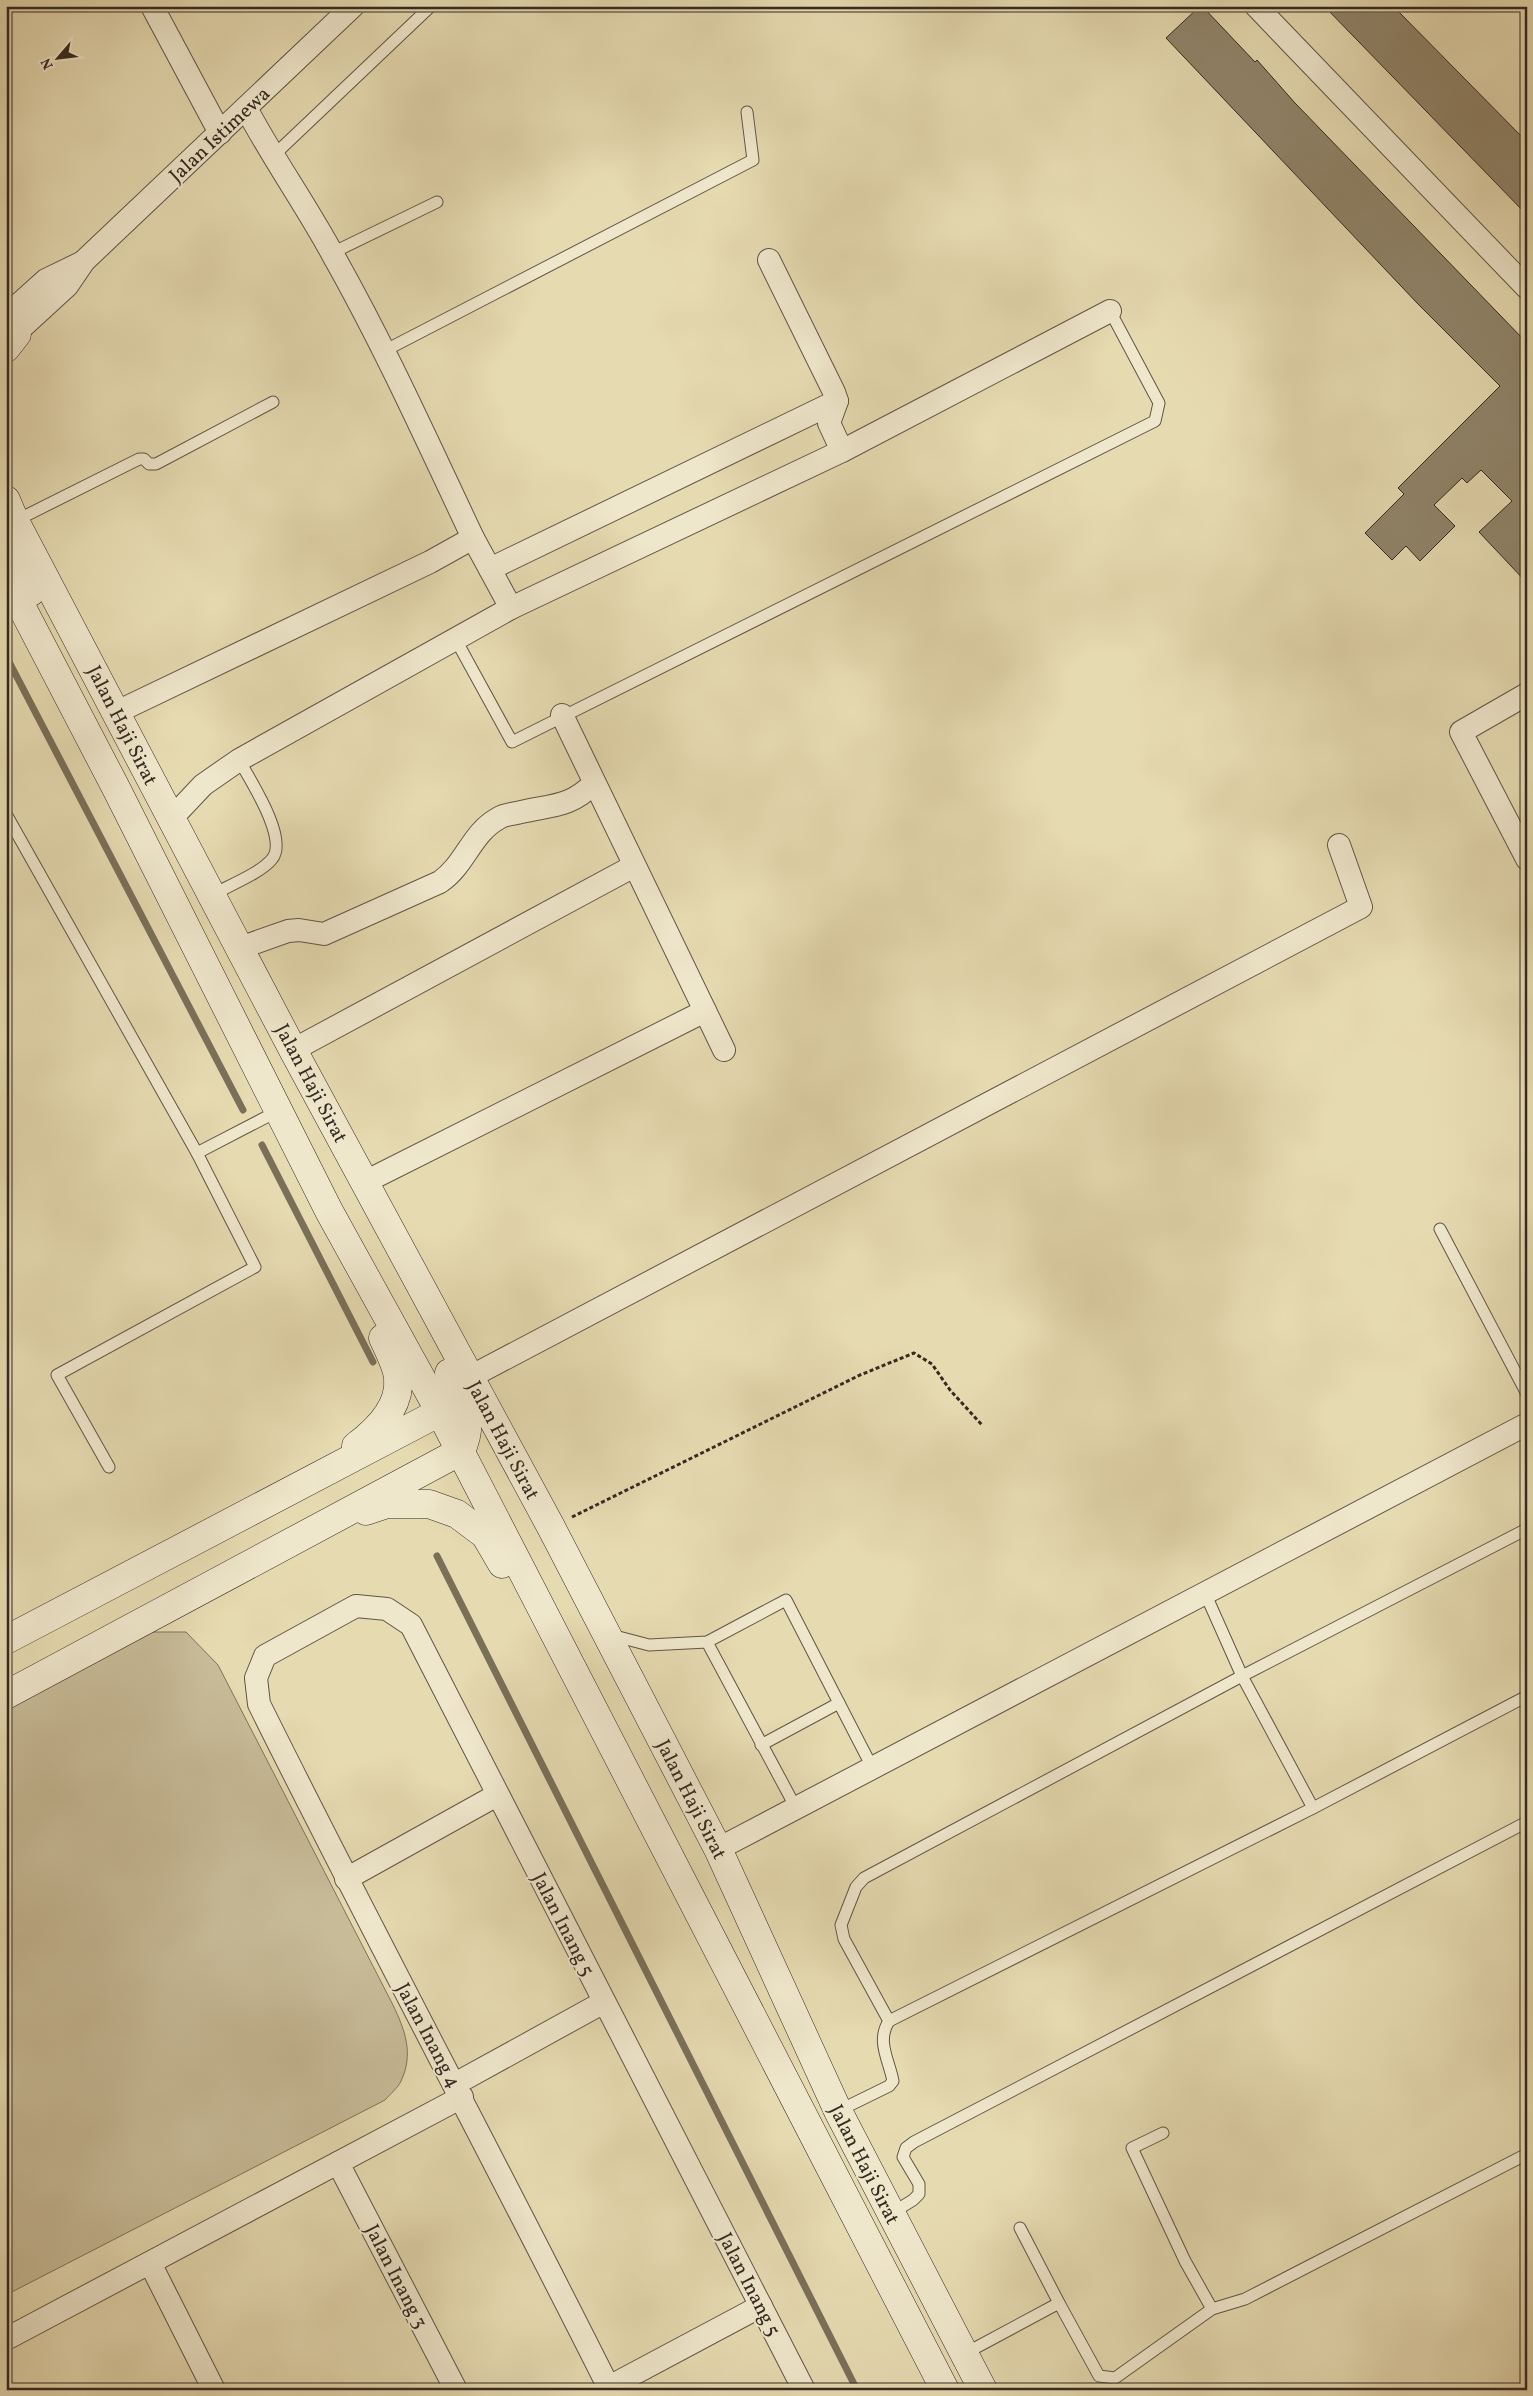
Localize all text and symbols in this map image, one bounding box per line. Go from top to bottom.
north arrow [32,32,82,82]
text: N [37,54,59,72]
street label: Jalan Istimewa [163,81,277,190]
street label: Jalan Haji Sirat [79,661,163,791]
street label: Jalan Haji Sirat [267,1019,353,1148]
street label: Jalan Haji Sirat [459,1376,545,1505]
street label: Jalan Haji Sirat [648,1735,732,1865]
street label: Jalan Inang 5 [524,1868,600,1982]
street label: Jalan Inang 4 [388,1978,467,2094]
street label: Jalan Haji Sirat [821,2100,905,2230]
street label: Jalan Inang 3 [357,2220,434,2334]
street label: Jalan Inang 5 [710,2228,786,2342]

